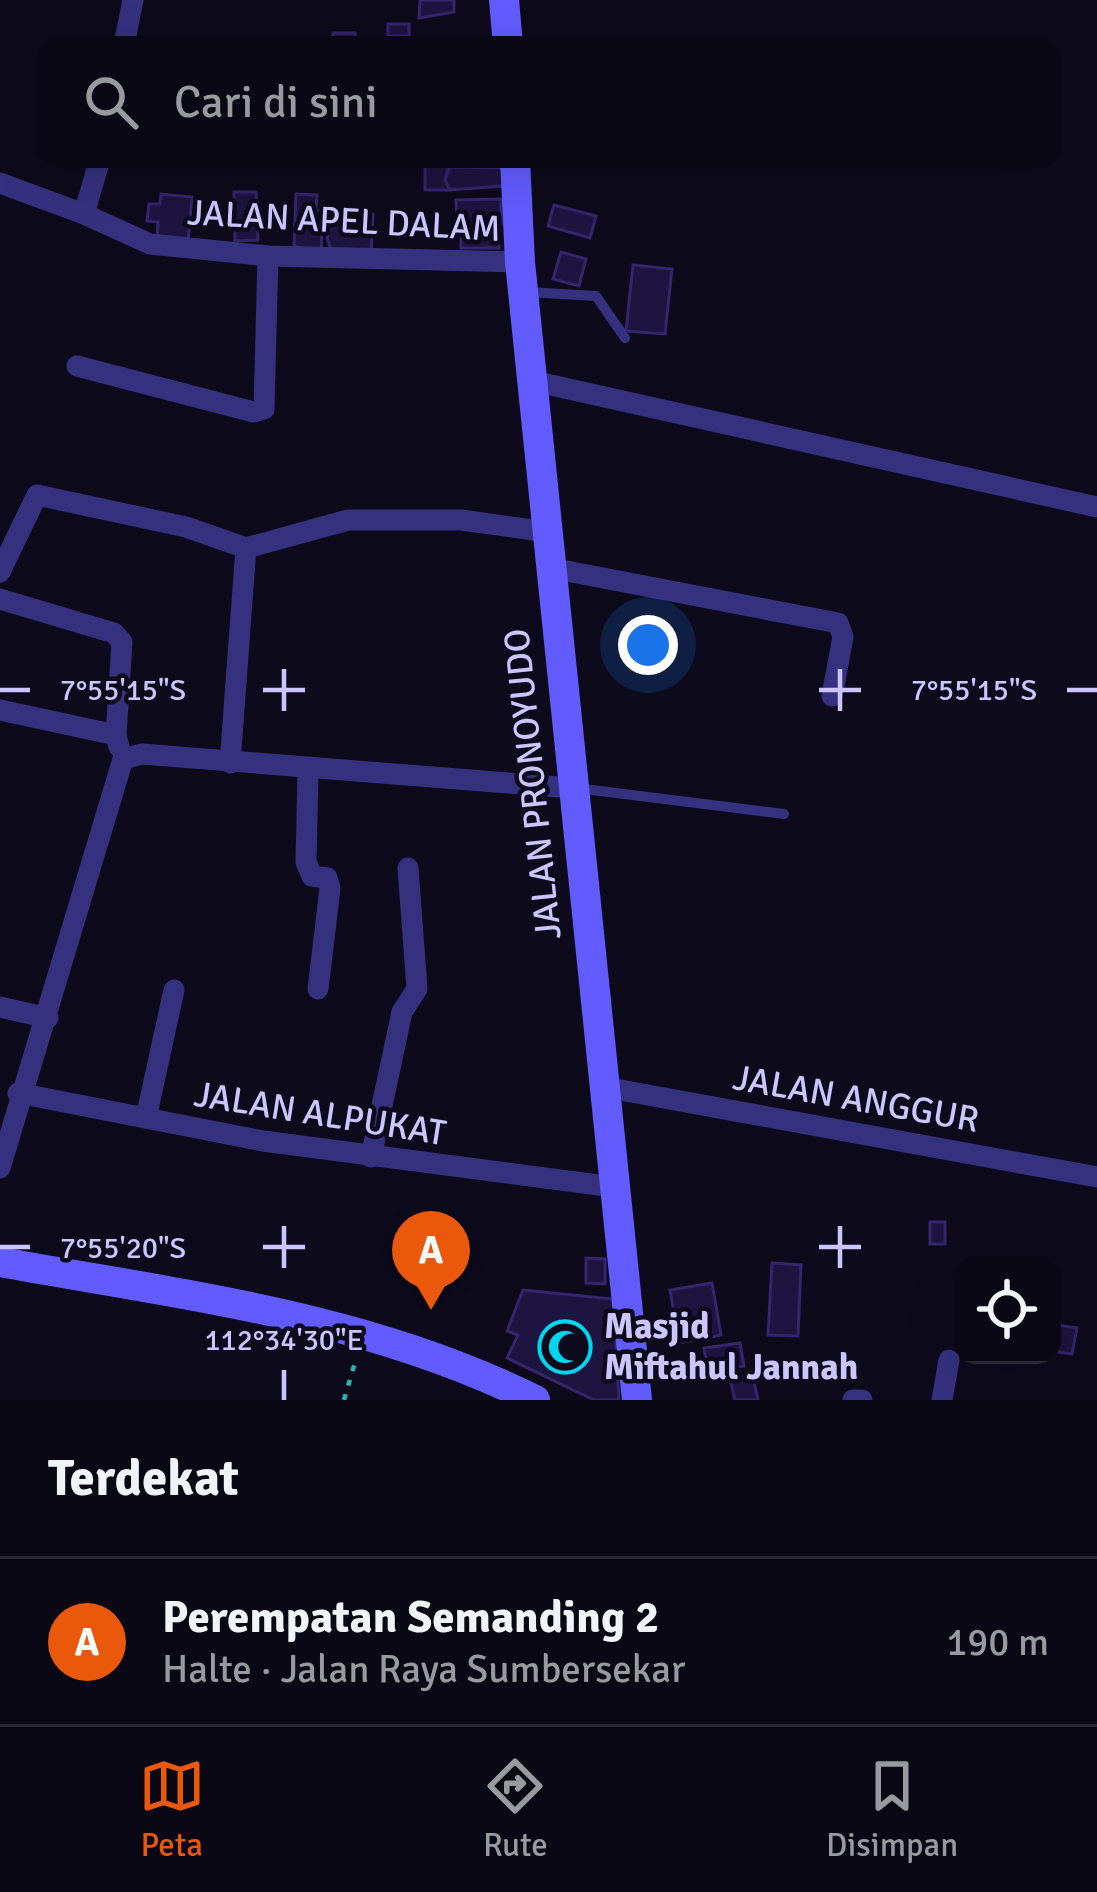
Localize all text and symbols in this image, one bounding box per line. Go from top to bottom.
search box [36,36,1061,168]
icon: search [78,69,144,135]
text: Cari di sini [174,75,378,130]
street label: JALAN APEL DALAM [186,190,502,252]
your location [618,615,678,675]
street label: JALAN PRONOYUDO [494,626,572,942]
text: 7°55'15"S [60,672,186,709]
text: 7°55'15"S [911,672,1037,709]
street label: JALAN ANGGUR [730,1055,982,1143]
street label: JALAN ALPUKAT [191,1072,449,1156]
pin: A [392,1211,470,1310]
text: 7°55'20"S [60,1230,186,1267]
map controls [953,1256,1061,1364]
button: locate [953,1256,1061,1364]
place label: Masjid Miftahul Jannah [604,1304,858,1390]
mosque icon: Masjid Miftahul Jannah [537,1319,593,1375]
text: 112°34'30"E [204,1322,364,1359]
text: Terdekat [48,1447,239,1510]
text: Perempatan Semanding 2 [162,1590,659,1645]
text: A [75,1618,99,1666]
text: 190 m [946,1618,1049,1666]
text: Halte · Jalan Raya Sumbersekar [162,1645,685,1693]
tab: Peta [139,1753,205,1866]
tab: Rute [482,1753,548,1866]
tab: Disimpan [826,1753,958,1866]

